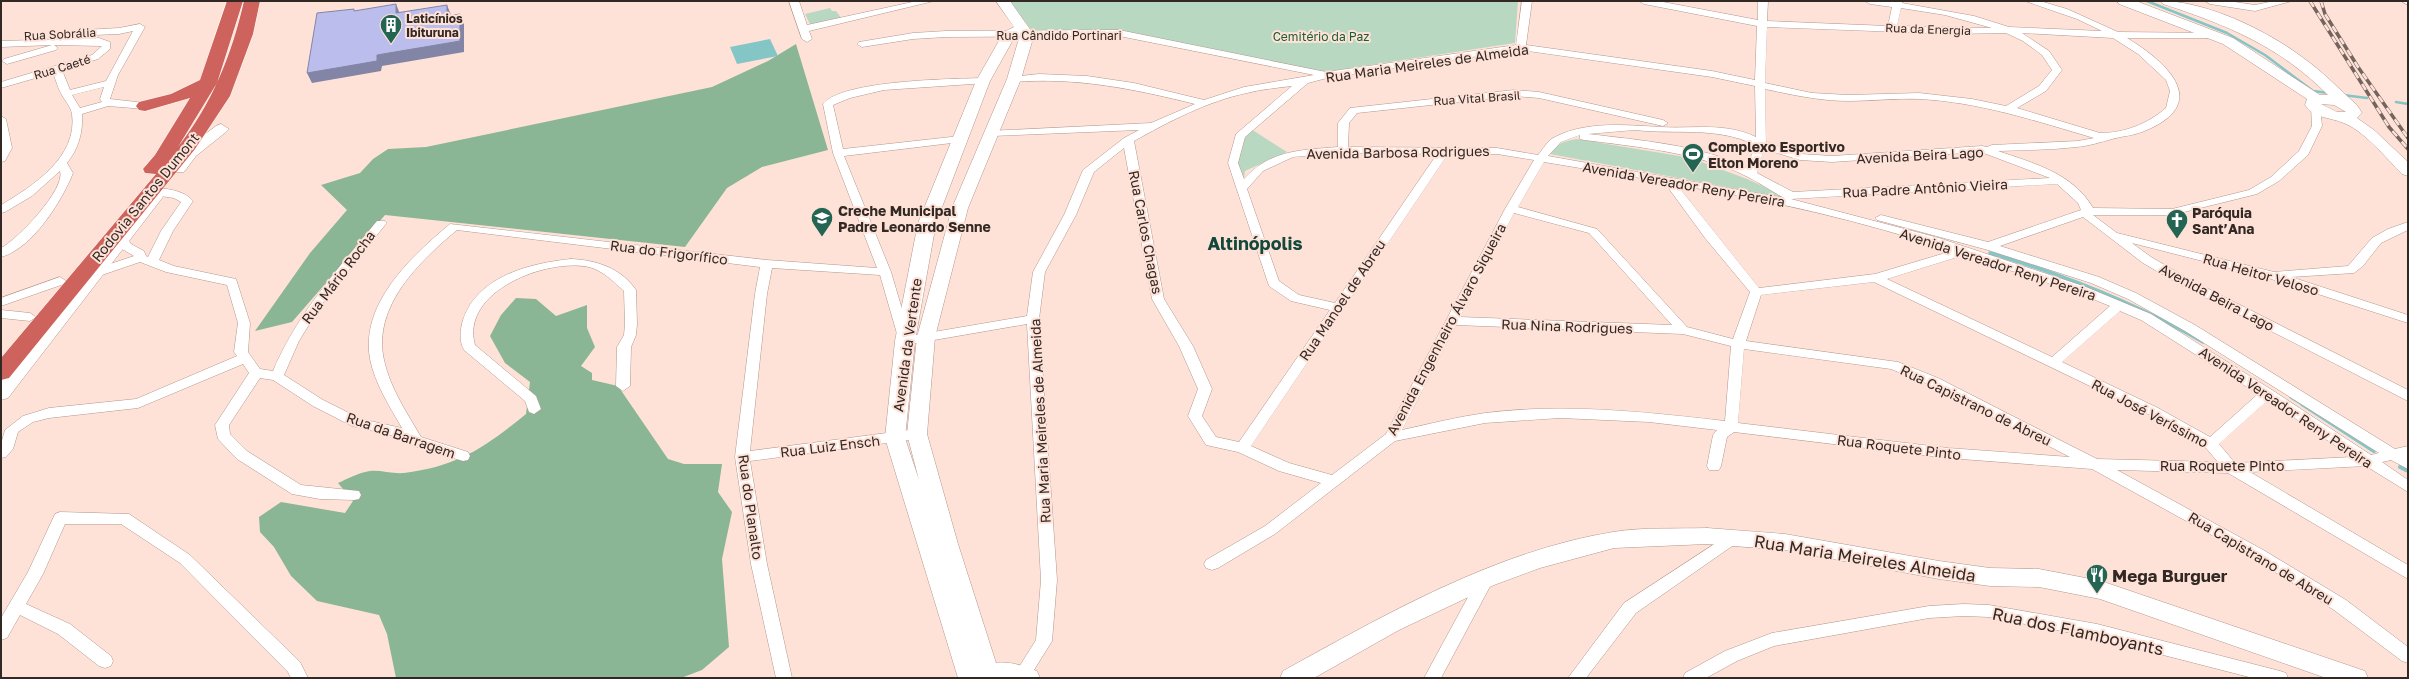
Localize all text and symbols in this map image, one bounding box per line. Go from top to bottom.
place label: Laticínios Ibituruna [406,11,463,40]
building icon: Laticínios Ibituruna [378,12,404,45]
street label: Rua da Energia [1885,20,1971,38]
street label: Rua Sobrália [23,25,97,43]
street label: Rua Cândido Portinari [996,28,1122,43]
park label: Cemitério da Paz [1273,29,1369,44]
street label: Rua Maria Meireles de Almeida [1324,40,1530,86]
street label: Rua Caeté [32,51,92,83]
street label: Rua Vital Brasil [1433,87,1521,109]
street label: Rodovia Santos Dumont [88,129,202,265]
place label: Complexo Esportivo Elton Moreno [1708,138,1845,171]
sports icon: Complexo Esportivo Elton Moreno [1680,141,1706,174]
street label: Avenida Barbosa Rodrigues [1306,142,1490,162]
street label: Avenida Beira Lago [1856,143,1984,167]
street label: Avenida Vereador Reny Pereira [1581,158,1787,210]
street label: Rua Carlos Chagas [1126,169,1166,295]
street label: Rua Padre Antônio Vieira [1842,175,2008,201]
place label: Creche Municipal Padre Leonardo Senne [838,202,991,235]
place label: Paróquia Sant’Ana [2192,204,2254,237]
school or university icon: Creche Municipal Padre Leonardo Senne [809,205,835,238]
church icon: Paróquia Sant’Ana [2164,207,2190,240]
street label: Avenida Engenheiro Álvaro Siqueira [1383,220,1509,438]
street label: Avenida Vereador Reny Pereira [1898,224,2098,304]
street label: Rua Mário Rocha [297,227,379,327]
district label: Altinópolis [1207,232,1303,254]
street label: Rua do Frigorífico [609,236,729,268]
street label: Rua Manoel de Abreu [1295,236,1389,364]
street label: Rua Heitor Veloso [2201,249,2321,299]
street label: Avenida Beira Lago [2157,260,2277,334]
street label: Avenida da Vertente [889,277,925,413]
street label: Rua Nina Rodrigues [1501,315,1633,337]
street label: Rua Maria Meireles de Almeida [1026,318,1054,524]
street label: Avenida Vereador Reny Pereira [2196,343,2376,471]
street label: Rua Capistrano de Abreu [1898,361,2054,449]
street label: Rua José Veríssimo [2089,375,2211,451]
street label: Rua da Barragem [344,408,458,462]
street label: Rua Luiz Ensch [779,431,881,461]
street label: Rua Roquete Pinto [1836,431,1962,463]
street label: Rua do Planalto [735,453,767,561]
street label: Rua Roquete Pinto [2160,457,2284,474]
street label: Rua Capistrano de Abreu [2186,508,2336,608]
street label: Rua Maria Meireles Almeida [1753,530,1977,586]
restaurant icon: Mega Burguer [2084,562,2110,595]
place label: Mega Burguer [2112,565,2228,586]
street label: Rua dos Flamboyants [1990,603,2166,659]

